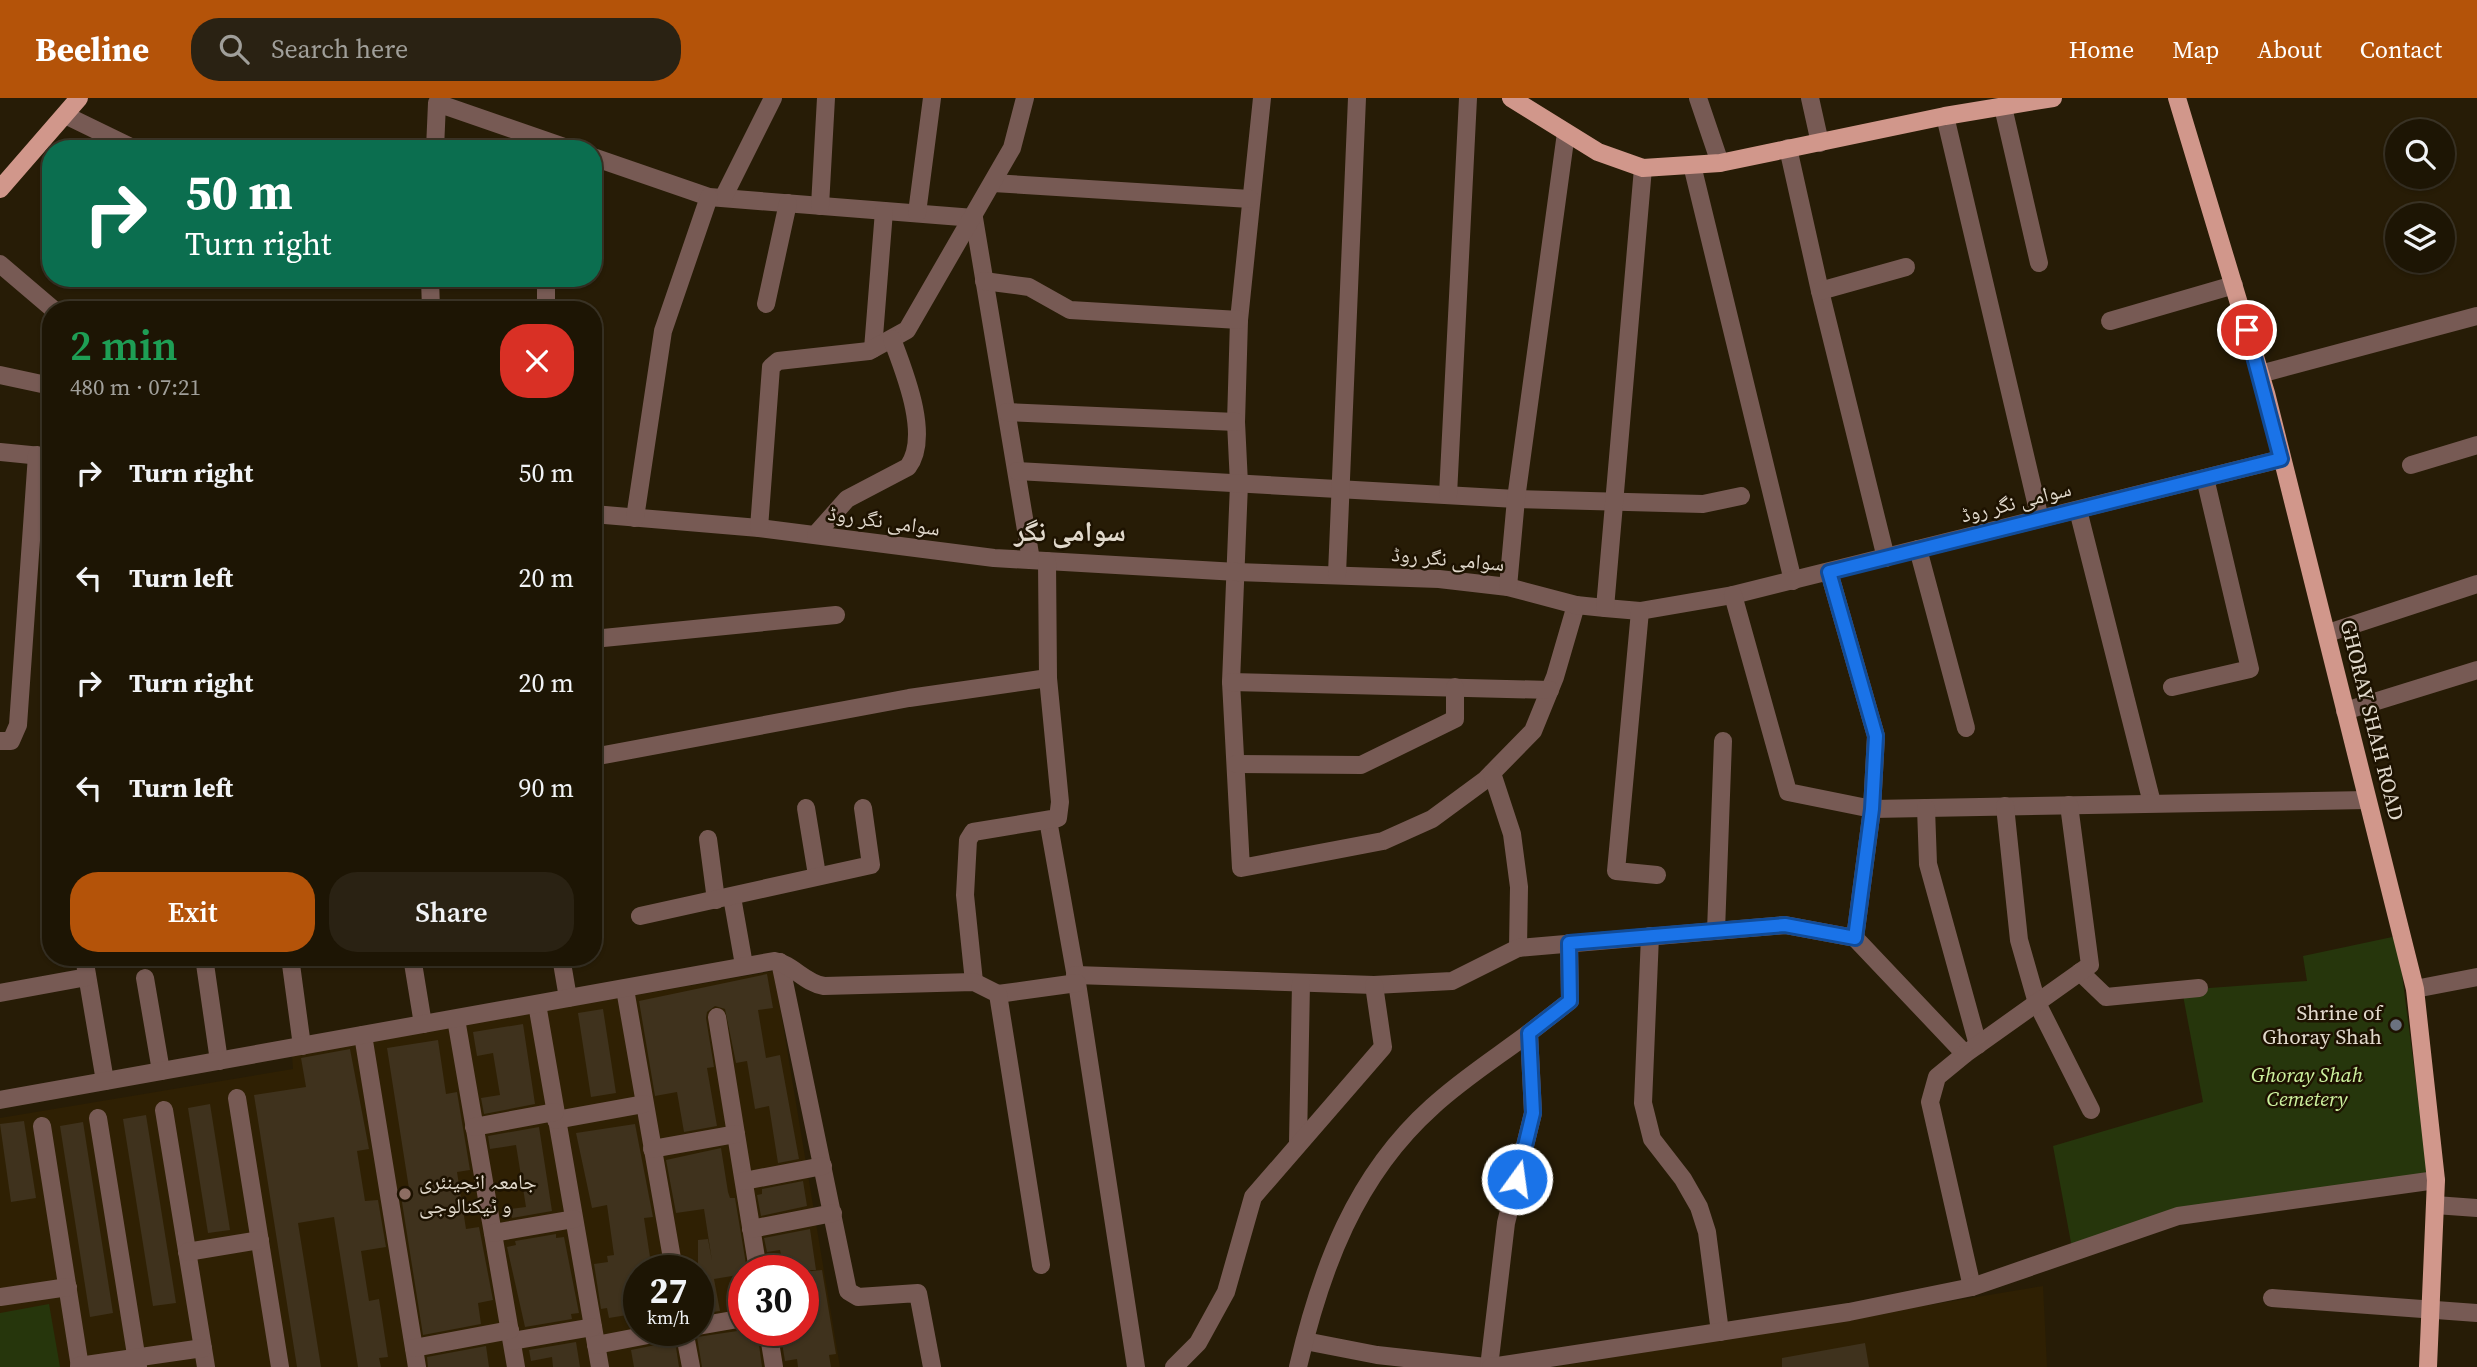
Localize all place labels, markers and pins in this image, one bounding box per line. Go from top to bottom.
pin [2217,300,2277,360]
place label: Shrine of Ghoray Shah [2262,998,2384,1051]
marker: Shrine of Ghoray Shah [2388,1017,2404,1033]
place label: جامعہ انجینئری و ٹیکنالوجی [419,1167,537,1220]
marker: جامعہ انجینئری و ٹیکنالوجی [397,1186,413,1202]

